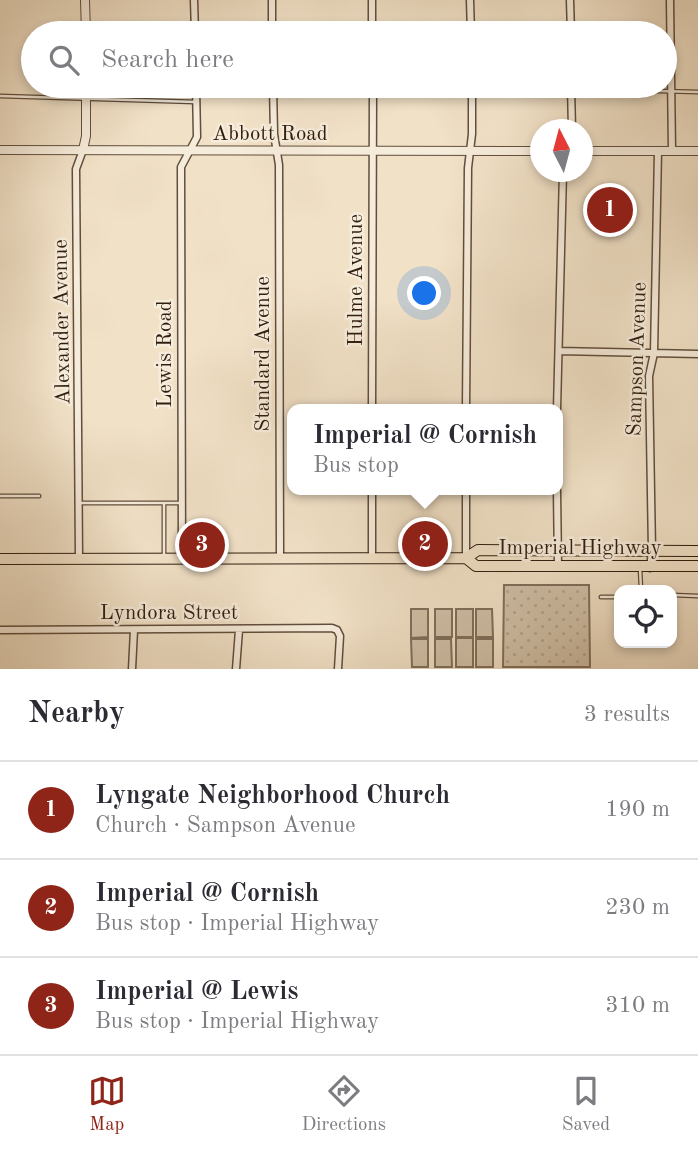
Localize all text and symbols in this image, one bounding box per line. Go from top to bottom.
search box [21,21,677,98]
icon: search [45,41,83,79]
text: Search here [101,47,234,73]
north arrow [530,119,593,182]
street label: Abbott Road [212,124,328,145]
pin: 1 [587,184,633,236]
street label: Hulme Avenue [346,214,367,346]
street label: Alexander Avenue [51,239,74,405]
street label: Standard Avenue [253,276,274,432]
your location [407,276,441,310]
street label: Sampson Avenue [624,282,651,437]
street label: Lewis Road [155,300,176,408]
popup [287,404,563,495]
text: Imperial @ Cornish [313,423,537,449]
text: Bus stop [313,454,399,477]
pin: 2 [402,518,448,570]
pin: 3 [179,519,225,571]
street label: Imperial Highway [498,538,662,559]
map controls [614,585,677,648]
button: locate [614,585,677,648]
street label: Lyndora Street [100,603,238,624]
text: Nearby [28,699,125,729]
text: 3 results [584,703,670,726]
text: Lyngate Neighborhood Church [95,783,450,809]
text: 1 [44,798,58,821]
text: 190 m [605,798,670,821]
text: Church · Sampson Avenue [95,814,356,837]
text: Imperial @ Cornish [95,881,319,907]
text: 2 [44,896,58,919]
text: 230 m [605,896,670,919]
text: Bus stop · Imperial Highway [95,912,379,935]
text: Imperial @ Lewis [95,979,298,1005]
text: 3 [44,994,58,1017]
text: 310 m [605,994,670,1017]
text: Bus stop · Imperial Highway [95,1010,379,1033]
tab: Map [88,1072,126,1137]
tab: Directions [302,1072,386,1137]
tab: Saved [562,1072,610,1137]

